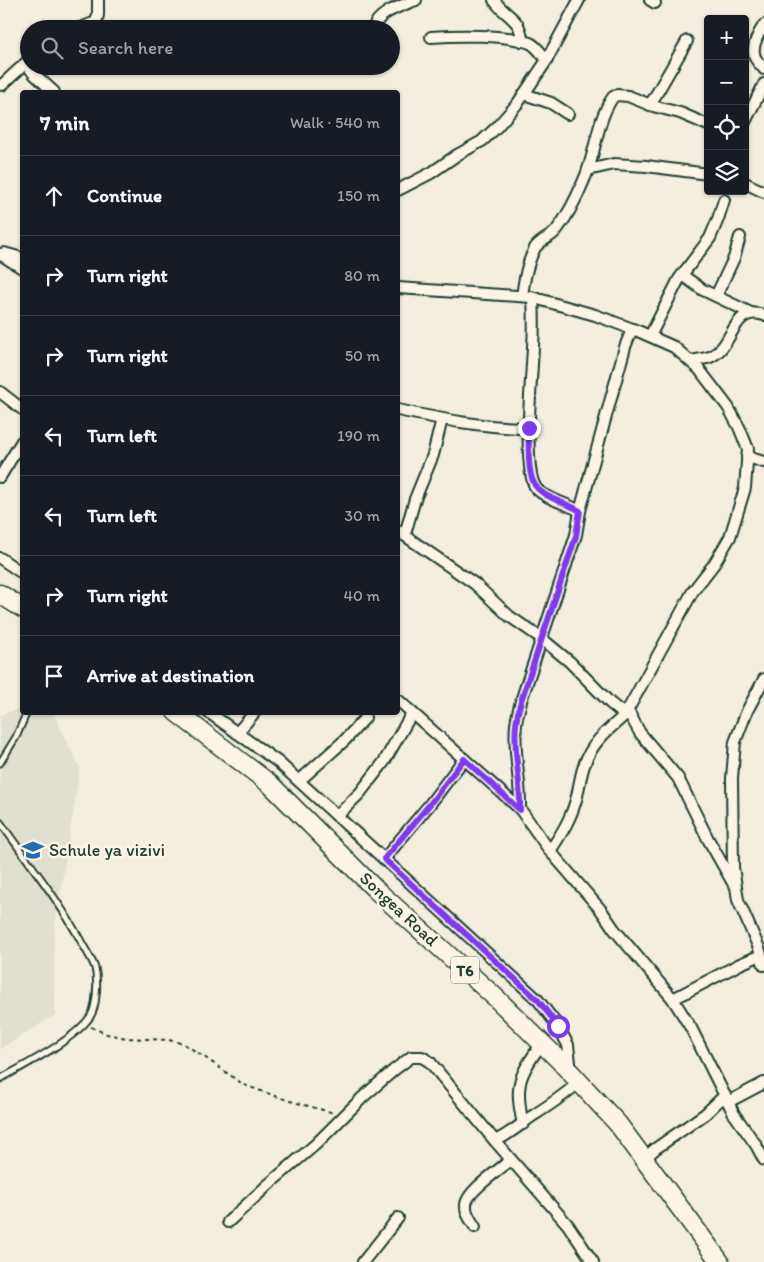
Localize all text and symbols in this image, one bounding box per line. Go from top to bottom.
map controls [704,15,749,195]
button: + [704,15,749,60]
search box [20,20,400,75]
icon: search [38,34,66,62]
text: Search here [78,36,173,59]
button: − [704,60,749,105]
button: locate [704,105,749,150]
text: 7 min [40,110,89,135]
text: Walk · 540 m [290,113,380,132]
button: layers [704,150,749,195]
icon: ahead [40,182,68,210]
text: Continue [87,184,162,207]
text: 150 m [337,186,380,205]
icon: right [40,262,68,290]
text: Turn right [87,264,168,287]
text: 80 m [344,266,380,285]
icon: right [40,342,68,370]
text: Turn right [87,344,168,367]
text: 50 m [345,346,380,365]
route end [518,417,541,440]
icon: left [40,422,68,450]
text: Turn left [87,424,157,447]
text: 190 m [337,426,380,445]
icon: left [40,502,68,530]
text: Turn left [87,504,157,527]
text: 30 m [344,506,380,525]
icon: right [40,582,68,610]
text: Turn right [87,584,168,607]
text: 40 m [343,586,380,605]
icon: arrive [40,662,68,690]
text: Arrive at destination [87,664,254,687]
school or university icon: Schule ya vizivi [20,837,46,863]
place label: Schule ya vizivi [49,839,165,861]
street label: Songea Road [355,867,443,951]
road number: T6 [451,956,479,984]
route start [547,1015,570,1038]

